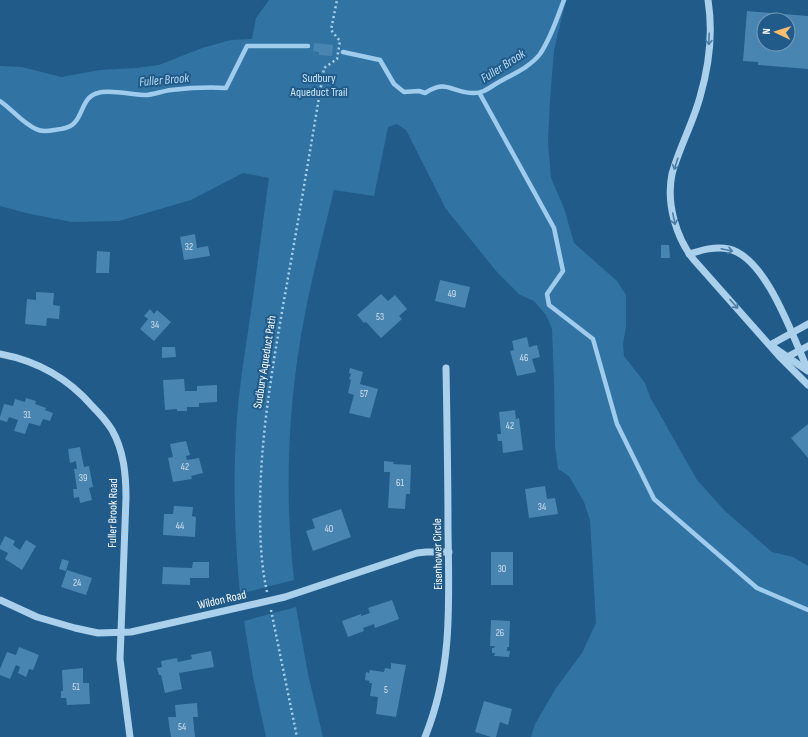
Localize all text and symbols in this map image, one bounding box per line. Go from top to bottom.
north arrow [756,12,796,52]
text: N [760,28,773,35]
one-way arrow [706,32,713,45]
water label: Fuller Brook [478,45,529,86]
water label: Fuller Brook [138,70,191,90]
park label: Sudbury Aqueduct Trail [290,71,347,100]
one-way arrow [672,157,679,170]
one-way arrow [671,212,679,225]
house number: 32 [185,241,193,253]
one-way arrow [720,246,733,254]
house number: 49 [448,288,456,300]
one-way arrow [729,299,738,310]
house number: 53 [376,311,384,323]
street label: Sudbury Aqueduct Path [250,314,280,410]
house number: 34 [151,319,159,331]
house number: 46 [520,352,528,364]
house number: 57 [360,388,368,400]
house number: 31 [23,409,31,421]
house number: 42 [506,420,514,432]
house number: 42 [181,461,189,473]
house number: 39 [79,472,87,484]
house number: 61 [396,477,404,489]
street label: Fuller Brook Road [105,478,121,548]
house number: 34 [538,501,546,513]
street label: Eisenhower Circle [430,518,446,590]
house number: 44 [176,520,184,532]
house number: 40 [325,523,333,535]
house number: 30 [498,563,506,575]
house number: 24 [73,577,81,589]
street label: Wildon Road [196,587,248,613]
house number: 26 [496,627,504,639]
house number: 51 [72,681,80,693]
house number: 5 [384,684,388,696]
house number: 54 [178,721,186,733]

